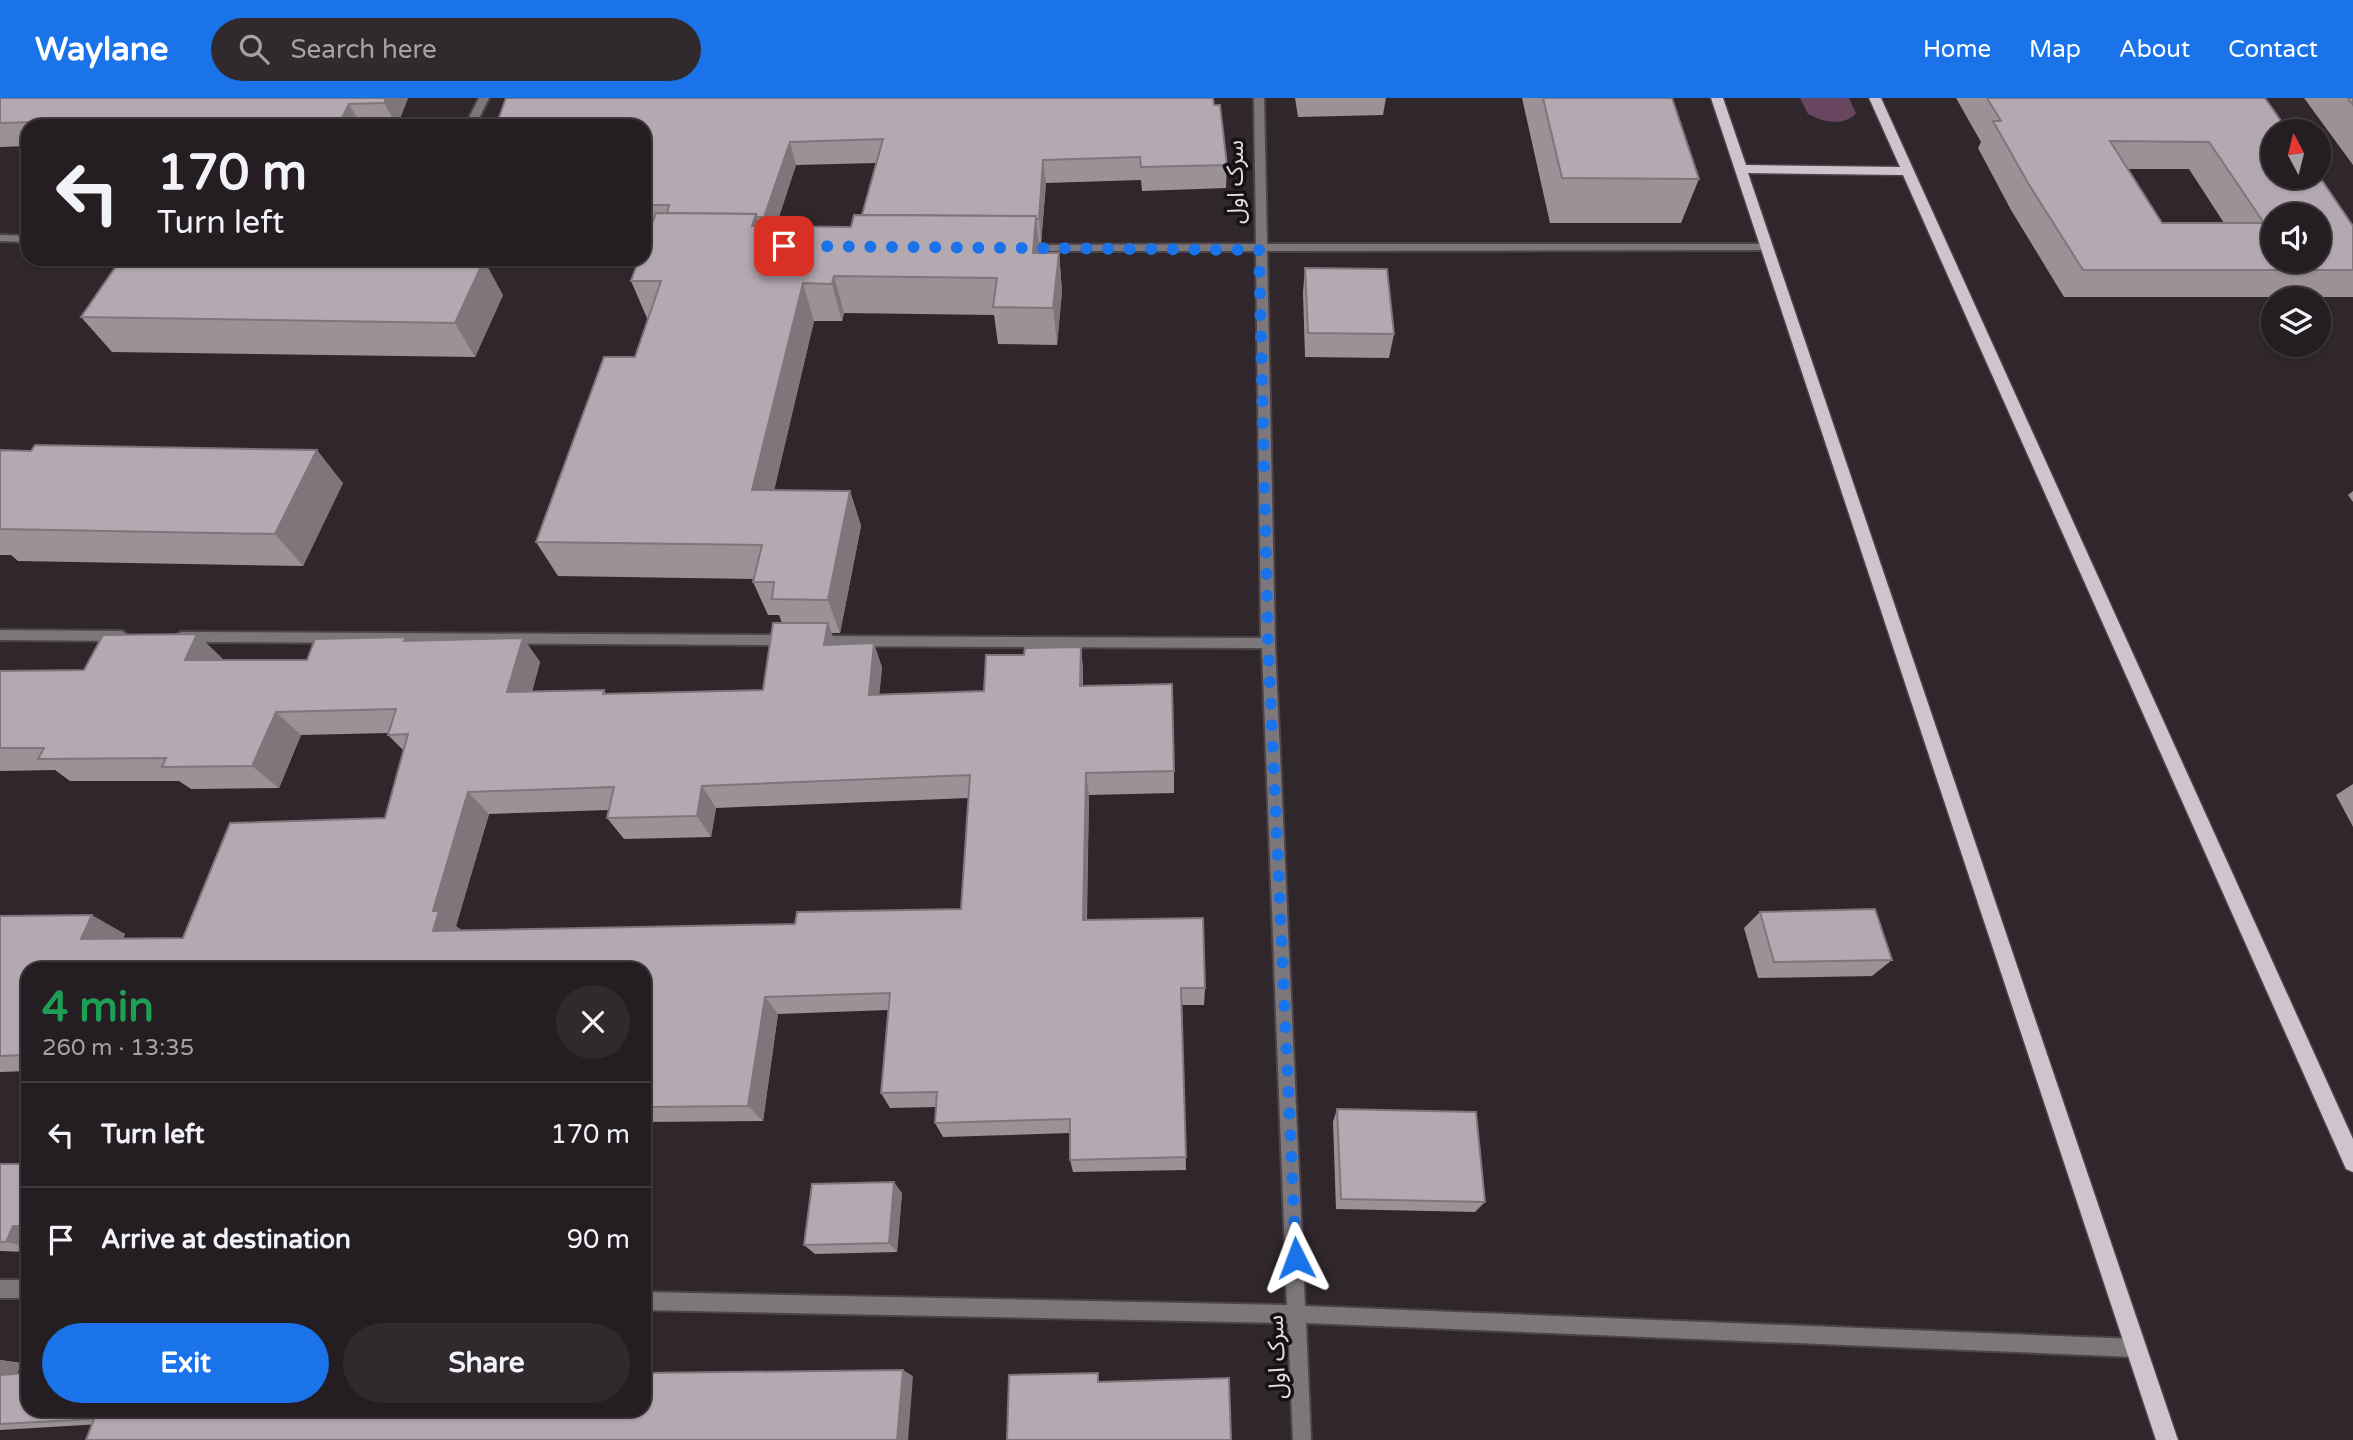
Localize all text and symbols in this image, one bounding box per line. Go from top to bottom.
search box [211,18,701,81]
text: Waylane [35,30,169,69]
icon: search [235,30,273,68]
text: Search here [291,34,437,65]
text: Home [1923,35,1991,64]
text: Map [2029,35,2081,64]
text: About [2119,35,2190,64]
text: Contact [2228,35,2318,64]
north arrow [2261,119,2331,189]
map controls [2261,119,2331,357]
street label: سرک‌ اول [1222,140,1250,224]
text: 170 m [157,144,307,203]
icon: left [42,147,133,238]
button: sound [2261,203,2331,273]
text: Turn left [157,204,284,242]
pin [754,216,814,276]
icon: arrive [765,227,803,265]
button: layers [2261,287,2331,357]
text: 4 min [42,982,154,1033]
button: close [556,985,630,1059]
text: 260 m · 13:35 [42,1034,194,1062]
icon: left [42,1116,80,1154]
text: Turn left [101,1119,204,1150]
text: 170 m [550,1119,630,1150]
icon: arrive [42,1221,80,1259]
position arrow [1259,1221,1333,1295]
text: Arrive at destination [101,1224,351,1255]
text: 90 m [567,1224,630,1255]
street label: سرک‌ اول [1262,1314,1292,1400]
button: Exit [42,1323,329,1403]
button: Share [343,1323,630,1403]

